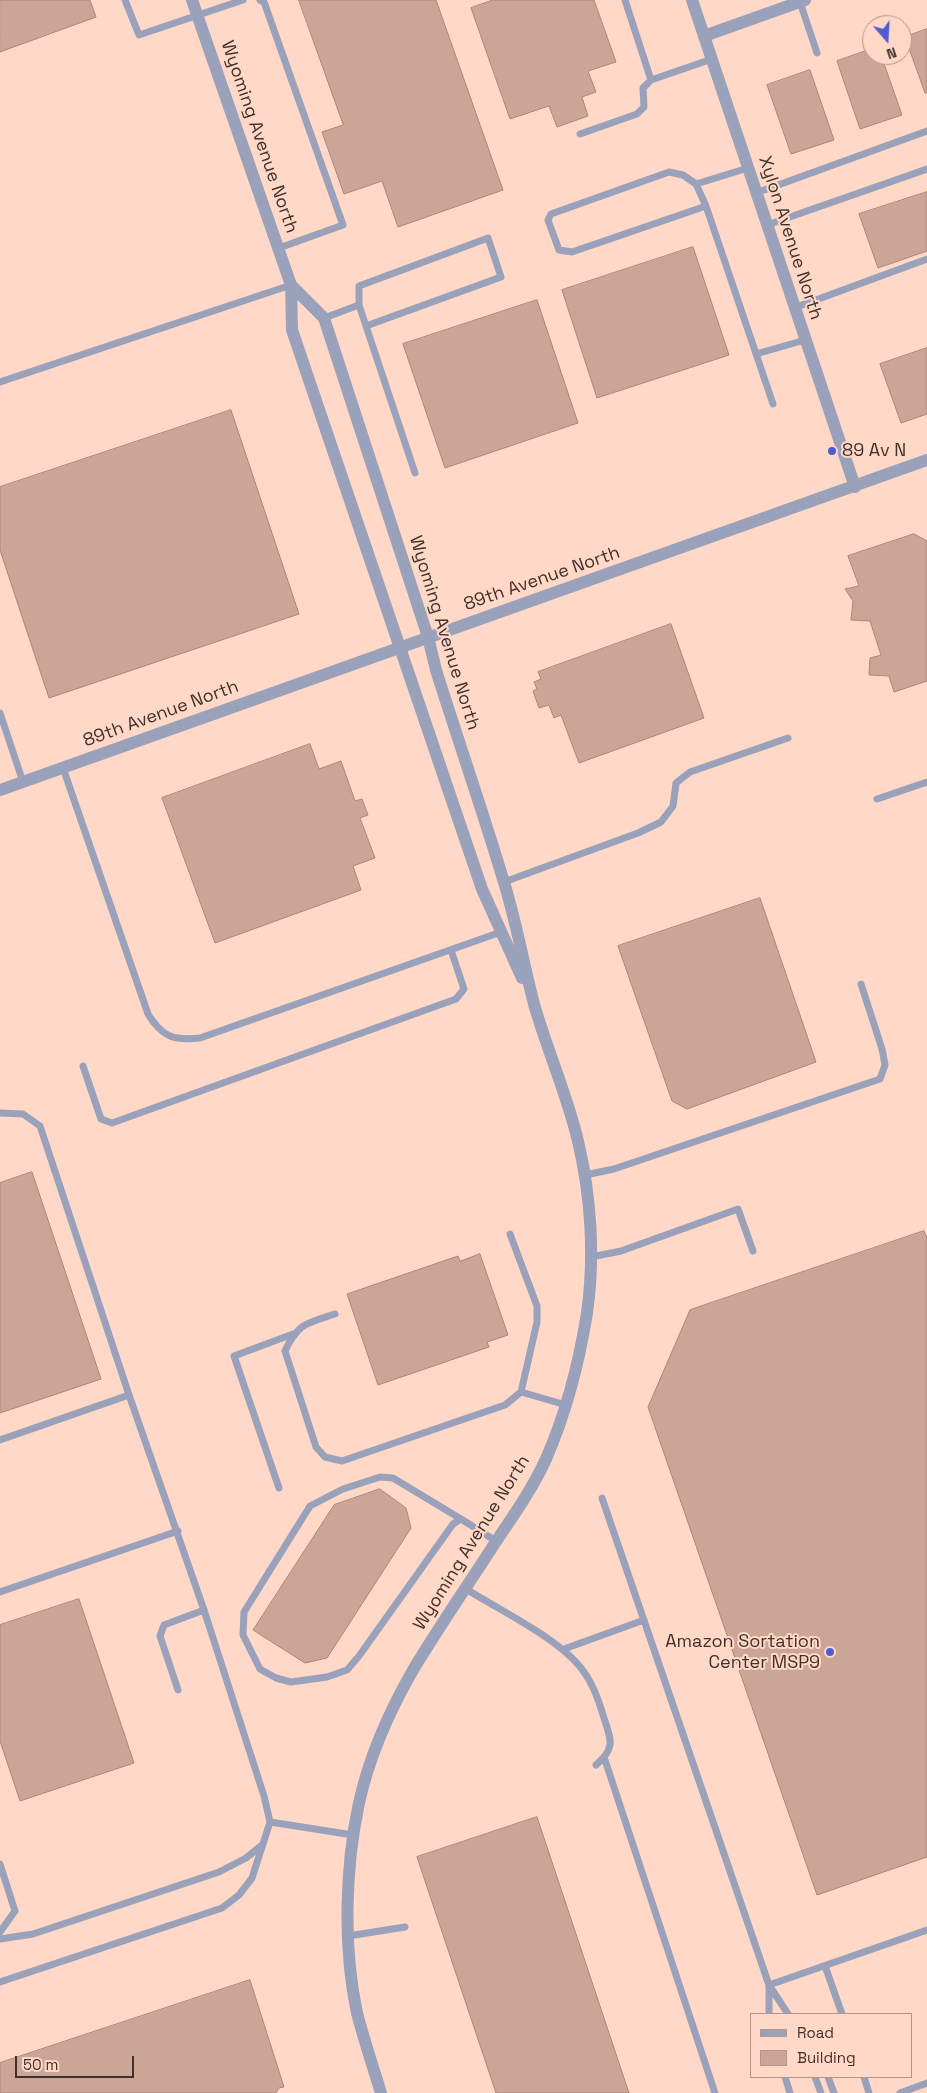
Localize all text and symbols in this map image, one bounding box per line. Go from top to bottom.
north arrow [862,15,912,65]
street label: Wyoming Avenue North [216,38,302,236]
text: N [884,43,899,63]
street label: Xylon Avenue North [753,153,827,323]
place label: 89 Av N [842,440,906,462]
marker: 89 Av N [826,445,838,457]
street label: Wyoming Avenue North [404,533,484,733]
street label: 89th Avenue North [461,542,623,616]
street label: 89th Avenue North [80,676,242,752]
street label: Wyoming Avenue North [409,1451,535,1635]
place label: Amazon Sortation Center MSP9 [665,1631,820,1674]
marker: Amazon Sortation Center MSP9 [824,1646,836,1658]
legend [750,2013,912,2078]
text: Road [797,2023,834,2042]
scale bar [18,2046,136,2078]
text: Building [797,2048,856,2067]
text: 50 m [23,2055,58,2074]

